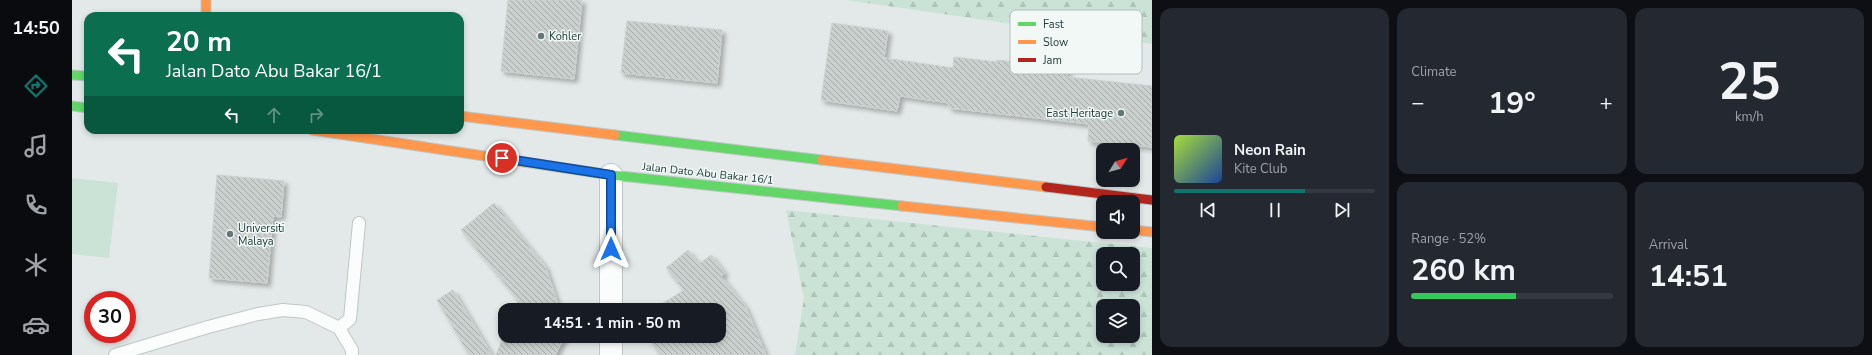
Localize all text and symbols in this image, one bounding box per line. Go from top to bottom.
legend [1010,10,1142,74]
text: 14:50 [12,16,60,40]
text: Fast [1043,17,1064,32]
text: 20 m [166,23,232,61]
icon: left [100,28,152,80]
place label: Kohler [549,29,581,44]
marker: Kohler [536,31,546,41]
text: Slow [1043,35,1068,50]
text: 25 [1718,46,1781,117]
text: Jam [1042,53,1062,68]
text: Jalan Dato Abu Bakar 16/1 [166,59,382,83]
text: Climate [1411,63,1456,81]
icon: directions [22,72,50,100]
text: 19° [1488,83,1536,124]
text: − [1411,88,1425,118]
text: + [1599,88,1613,118]
icon: left [221,104,243,126]
icon: ahead [263,104,285,126]
icon: right [305,104,327,126]
place label: East Heritage [1046,106,1113,121]
marker: East Heritage [1116,108,1126,118]
text: km/h [1735,108,1764,126]
icon: music [22,132,50,160]
text: Neon Rain [1234,140,1306,160]
pin [485,141,519,175]
north arrow [1096,143,1140,187]
map controls [1096,143,1140,343]
icon: arrive [491,147,513,169]
street label: Jalan Dato Abu Bakar 16/1 [641,159,774,188]
text: Kite Club [1234,160,1287,178]
icon: phone [22,191,50,219]
button: sound [1096,195,1140,239]
icon: previous [1197,199,1219,221]
icon: pause [1264,199,1286,221]
icon: next [1331,199,1353,221]
place label: Universiti Malaya [238,221,284,249]
position arrow [590,228,632,270]
marker: Universiti Malaya [225,229,235,239]
text: Range · 52% [1411,230,1486,248]
text: Arrival [1649,236,1688,254]
button: search [1096,247,1140,291]
text: 260 km [1411,250,1516,291]
icon: climate [22,251,50,279]
text: 14:51 [1649,256,1728,297]
speed limit sign: 30 [84,291,136,343]
button: layers [1096,299,1140,343]
icon: car [22,311,50,339]
text: 14:51 · 1 min · 50 m [543,313,681,333]

